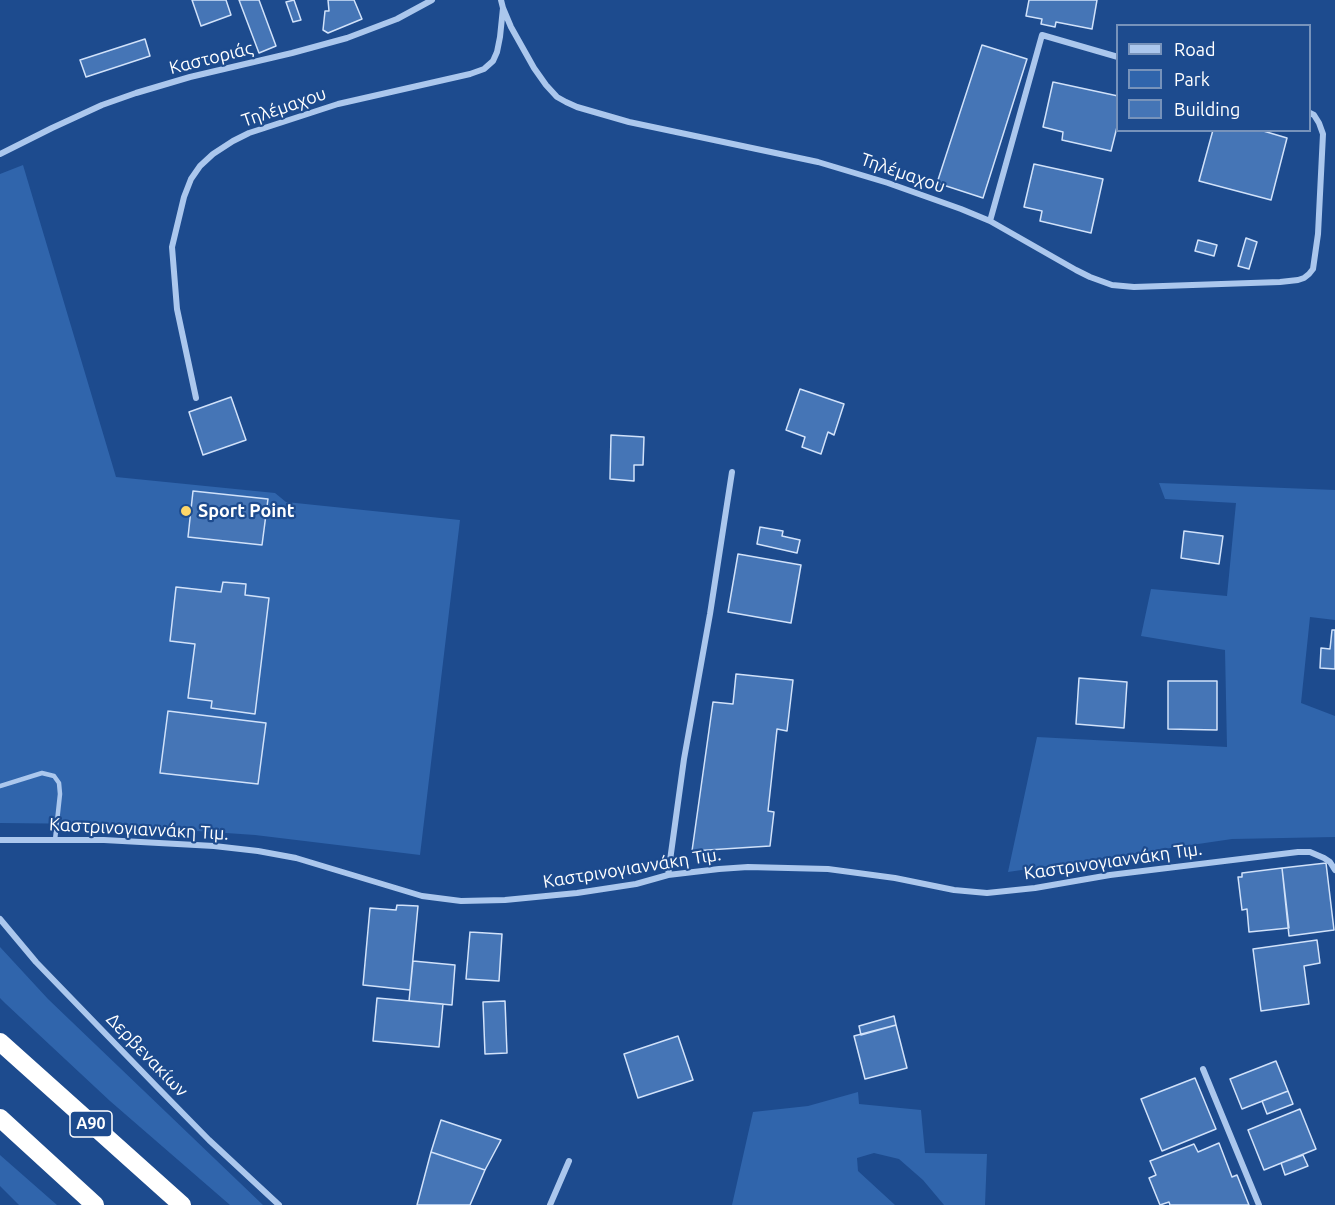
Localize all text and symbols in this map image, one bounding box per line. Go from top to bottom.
legend [1116,24,1311,132]
street label: Καστοριάς [167,37,255,79]
text: Road [1174,39,1216,59]
text: Park [1174,69,1210,89]
street label: Τηλέμαχου [239,82,329,132]
text: Building [1174,99,1240,119]
street label: Τηλέμαχου [858,148,948,198]
place label: Sport Point [198,500,295,522]
marker: Sport Point [179,504,193,518]
street label: Καστρινογιαννάκη Τιμ. [49,814,229,844]
street label: Καστρινογιαννάκη Τιμ. [1022,838,1204,884]
street label: Καστρινογιαννάκη Τιμ. [541,843,723,893]
street label: Δερβενακίων [102,1009,192,1101]
road number: Α90 [70,1111,112,1137]

